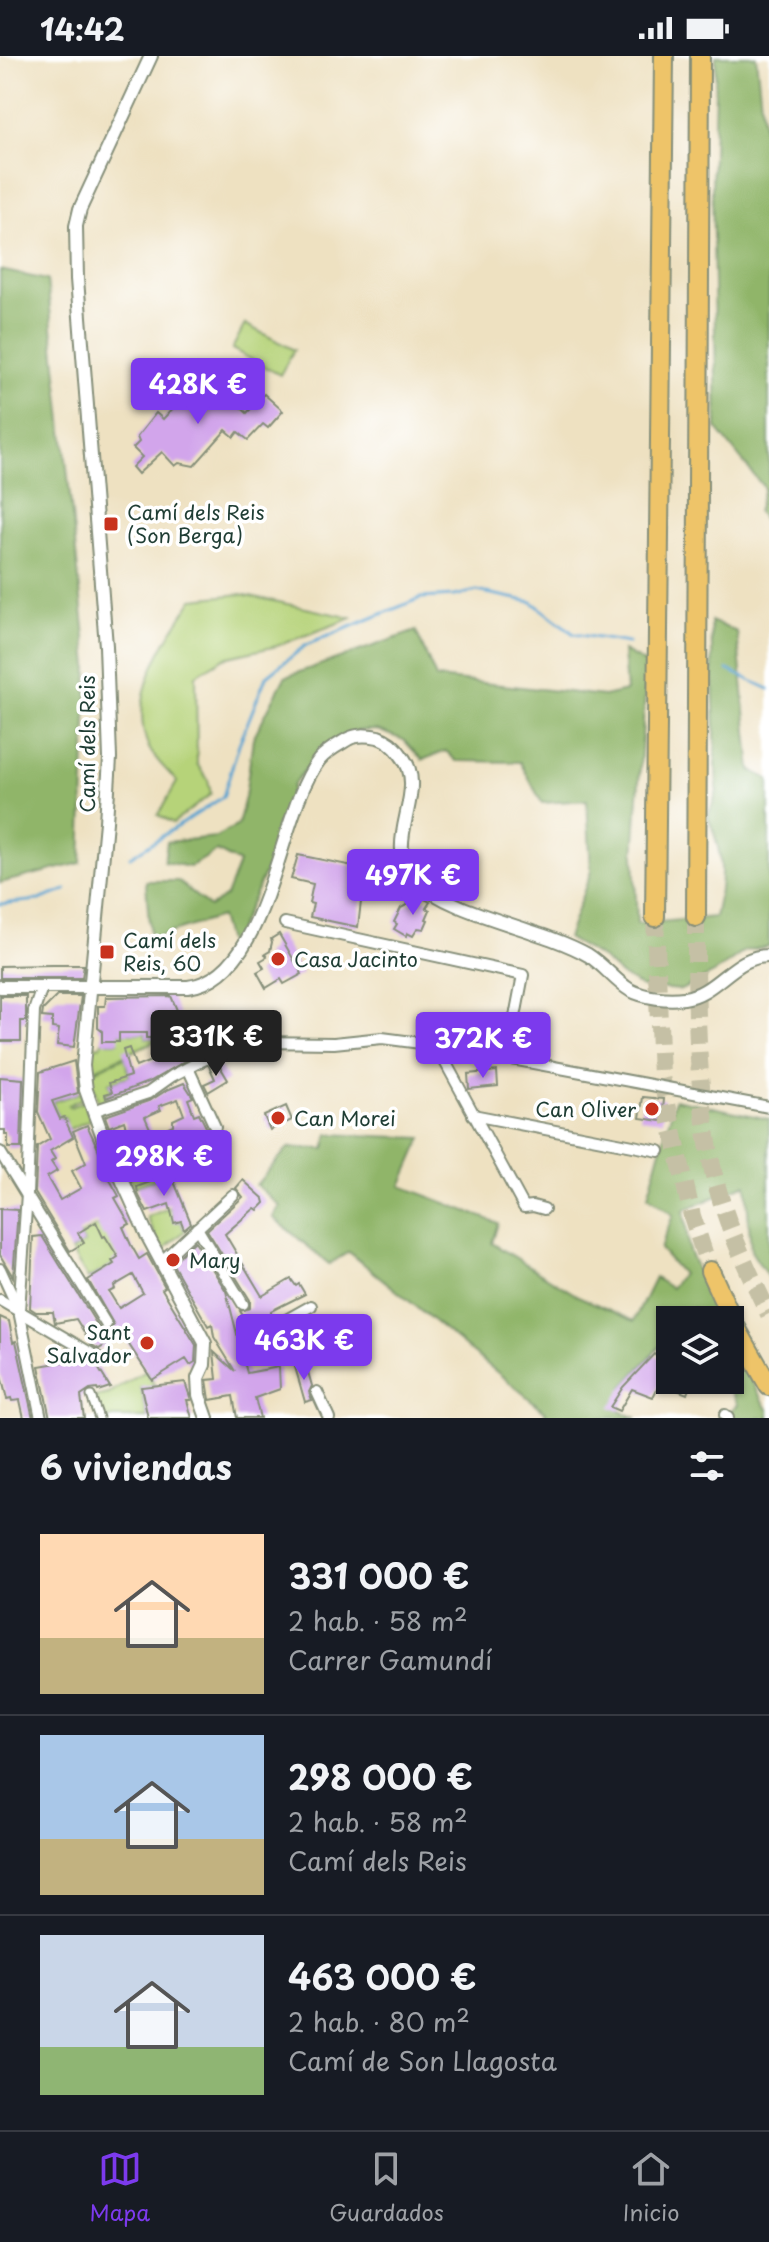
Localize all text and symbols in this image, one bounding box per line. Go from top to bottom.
text: 14:42 [40,6,124,51]
pin: 428K € [133,358,263,426]
text: 428K € [149,364,247,403]
place label: Camí dels Reis (Son Berga) [127,497,265,550]
marker: Camí dels Reis (Son Berga) [102,515,120,533]
street label: Camí dels Reis [72,675,102,813]
pin: 497K € [348,849,478,917]
text: 497K € [365,855,461,894]
place label: Camí dels Reis, 60 [123,925,216,978]
marker: Camí dels Reis, 60 [98,943,116,961]
place label: Casa Jacinto [294,944,418,974]
marker: Casa Jacinto [269,950,287,968]
pin: 331K € [151,1010,281,1078]
pin: 372K € [418,1012,548,1080]
text: 331K € [169,1016,263,1055]
text: 372K € [434,1018,532,1057]
place label: Can Oliver [535,1094,637,1124]
marker: Can Oliver [643,1100,661,1118]
place label: Can Morei [294,1103,396,1133]
marker: Can Morei [269,1109,287,1127]
pin: 298K € [99,1130,229,1198]
text: 298K € [115,1136,213,1175]
place label: Mary [189,1245,240,1275]
marker: Mary [164,1251,182,1269]
map controls [656,1306,744,1394]
button: layers [656,1306,744,1394]
pin: 463K € [239,1314,369,1382]
place label: Sant Salvador [46,1317,132,1370]
text: 463K € [254,1320,354,1359]
marker: Sant Salvador [138,1334,156,1352]
text: 6 viviendas [40,1440,232,1492]
icon: filters [685,1444,729,1488]
text: 331 000 € [288,1549,469,1601]
icon: home [104,1566,200,1662]
text: 2 hab. · 58 m² [288,1601,468,1640]
text: Carrer Gamundí [288,1640,492,1679]
text: 298 000 € [288,1750,473,1802]
icon: home [104,1767,200,1863]
text: 2 hab. · 58 m² [288,1802,468,1841]
text: Camí dels Reis [288,1841,467,1880]
text: 463 000 € [288,1950,477,2002]
icon: home [104,1967,200,2063]
text: 2 hab. · 80 m² [288,2002,470,2041]
text: Camí de Son Llagosta [288,2041,557,2080]
tab: Mapa [90,2147,150,2228]
tab: Guardados [329,2147,444,2228]
tab: Inicio [623,2147,679,2228]

